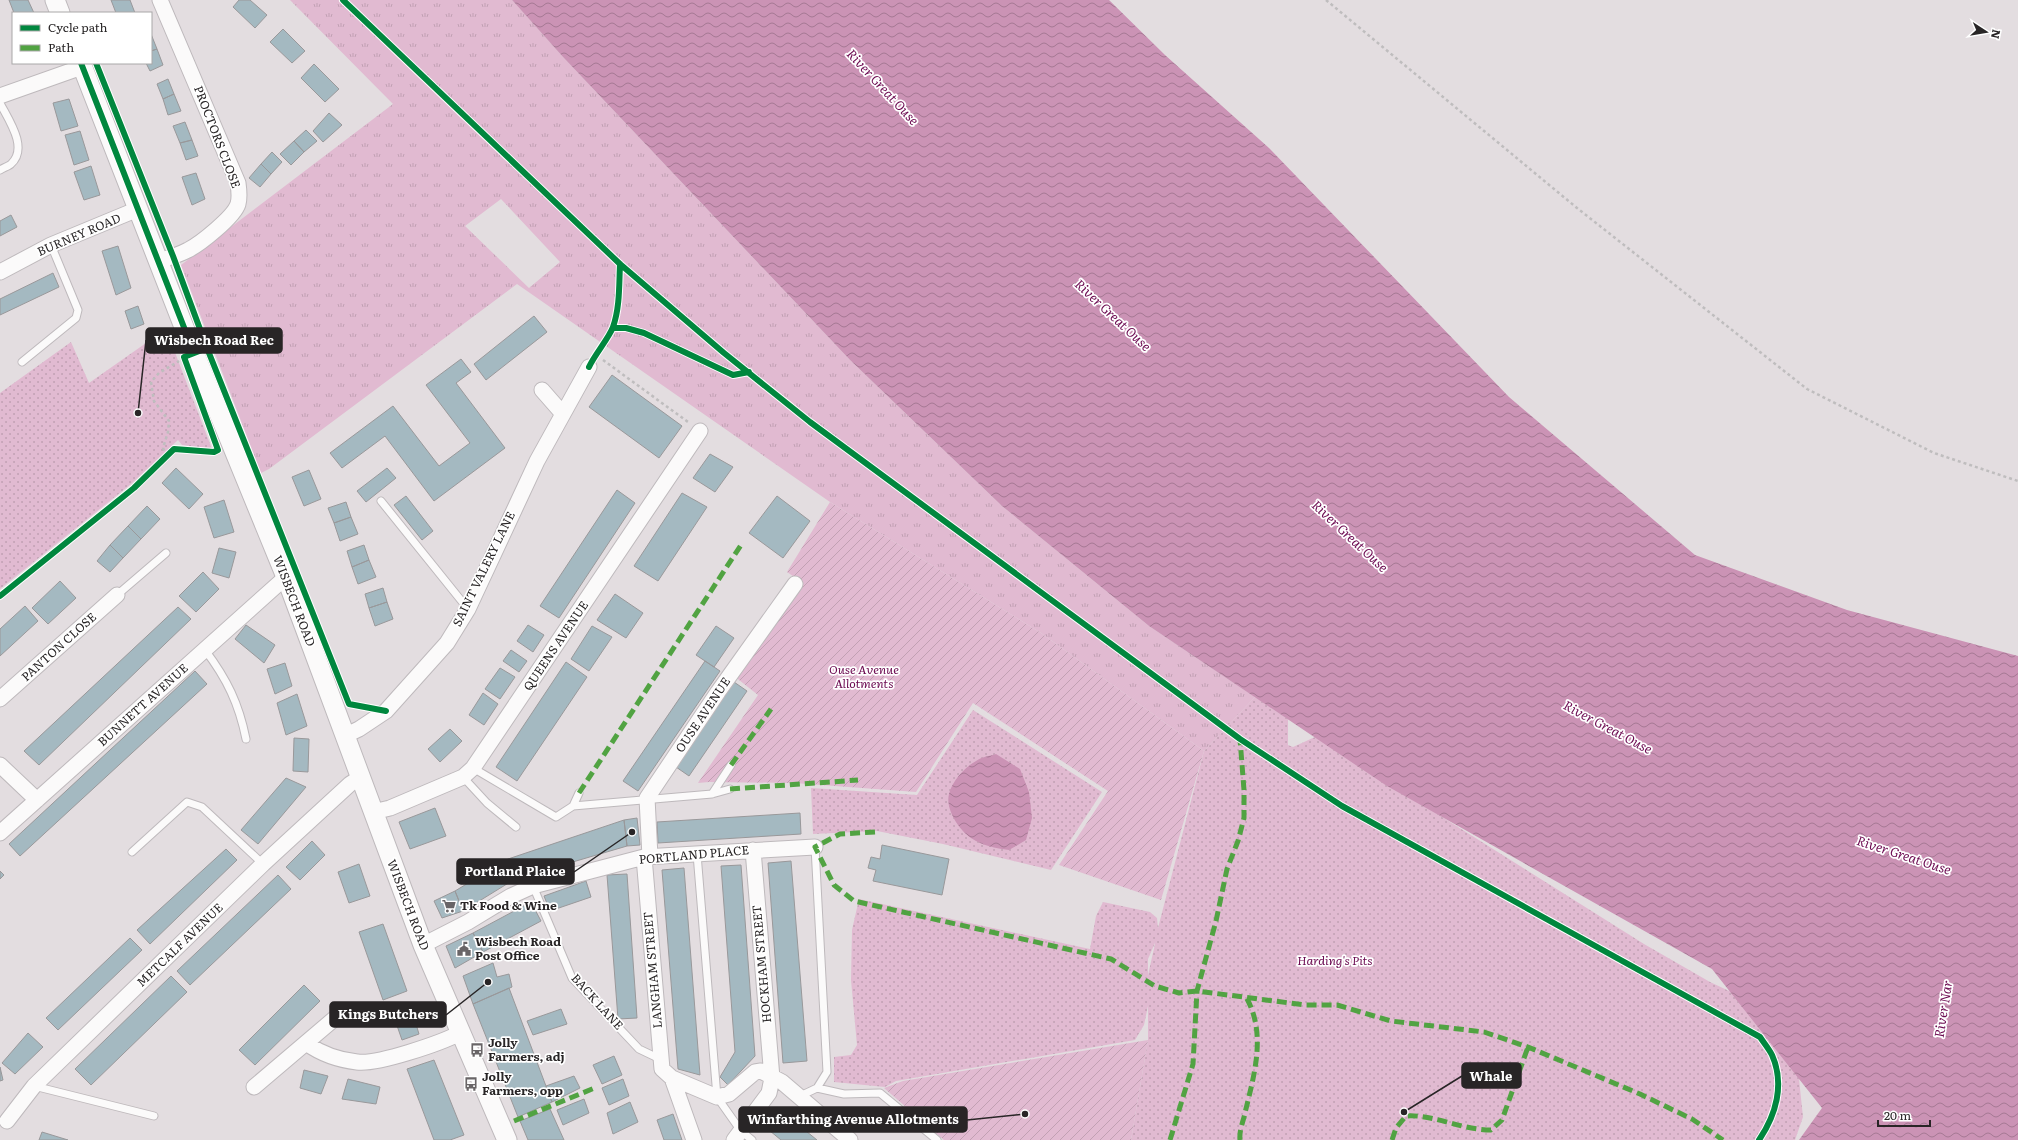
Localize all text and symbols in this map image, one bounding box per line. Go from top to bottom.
legend [12,12,152,64]
north arrow [1966,12,2006,52]
text: Cycle path [48,18,108,36]
text: N [1988,28,2006,40]
text: Path [48,38,74,56]
water label: River Great Ouse [843,44,924,129]
street label: PROCTORS CLOSE [190,83,246,191]
street label: BURNEY ROAD [34,208,123,260]
water label: River Great Ouse [1071,274,1156,355]
callout: Wisbech Road Rec [146,328,282,353]
text: Wisbech Road Rec [154,330,274,349]
water label: River Great Ouse [1308,495,1393,576]
street label: SAINT VALERY LANE [447,508,519,629]
street label: WISBECH ROAD [269,552,321,649]
street label: QUEENS AVENUE [518,597,592,694]
street label: PANTON CLOSE [17,607,100,685]
street label: BUNNETT AVENUE [93,658,192,750]
park label: Ouse Avenue Allotments [829,660,899,692]
street label: OUSE AVENUE [670,673,734,756]
water label: River Great Ouse [1560,695,1656,758]
water label: River Great Ouse [1854,830,1954,879]
street label: PORTLAND PLACE [638,840,750,868]
street label: WISBECH ROAD [383,856,435,953]
callout: Portland Plaice [457,859,574,884]
text: Portland Plaice [464,861,566,880]
place label: Tk Food & Wine [460,896,557,914]
street label: METCALF AVENUE [132,898,227,990]
supermarket icon: Tk Food & Wine [441,898,457,914]
street label: HOCKHAM STREET [747,904,775,1024]
street label: LANGHAM STREET [638,911,666,1029]
place label: Wisbech Road Post Office [475,932,561,964]
public building icon: Wisbech Road Post Office [456,941,472,957]
park label: Harding's Pits [1297,951,1373,969]
street label: BACK LANE [568,969,628,1034]
water label: River Nar [1929,979,1956,1039]
callout: Kings Butchers [330,1002,446,1027]
text: Kings Butchers [338,1004,439,1023]
place label: Jolly Farmers, adj [488,1033,564,1065]
bus stop icon: Jolly Farmers, adj [469,1042,485,1058]
callout: Whale [1462,1063,1521,1088]
text: Whale [1470,1066,1512,1085]
place label: Jolly Farmers, opp [482,1067,563,1099]
bus stop icon: Jolly Farmers, opp [463,1076,479,1092]
scale bar [1878,1102,1930,1128]
text: 20 m [1884,1106,1911,1124]
callout: Winfarthing Avenue Allotments [739,1107,967,1132]
text: Winfarthing Avenue Allotments [747,1109,959,1128]

